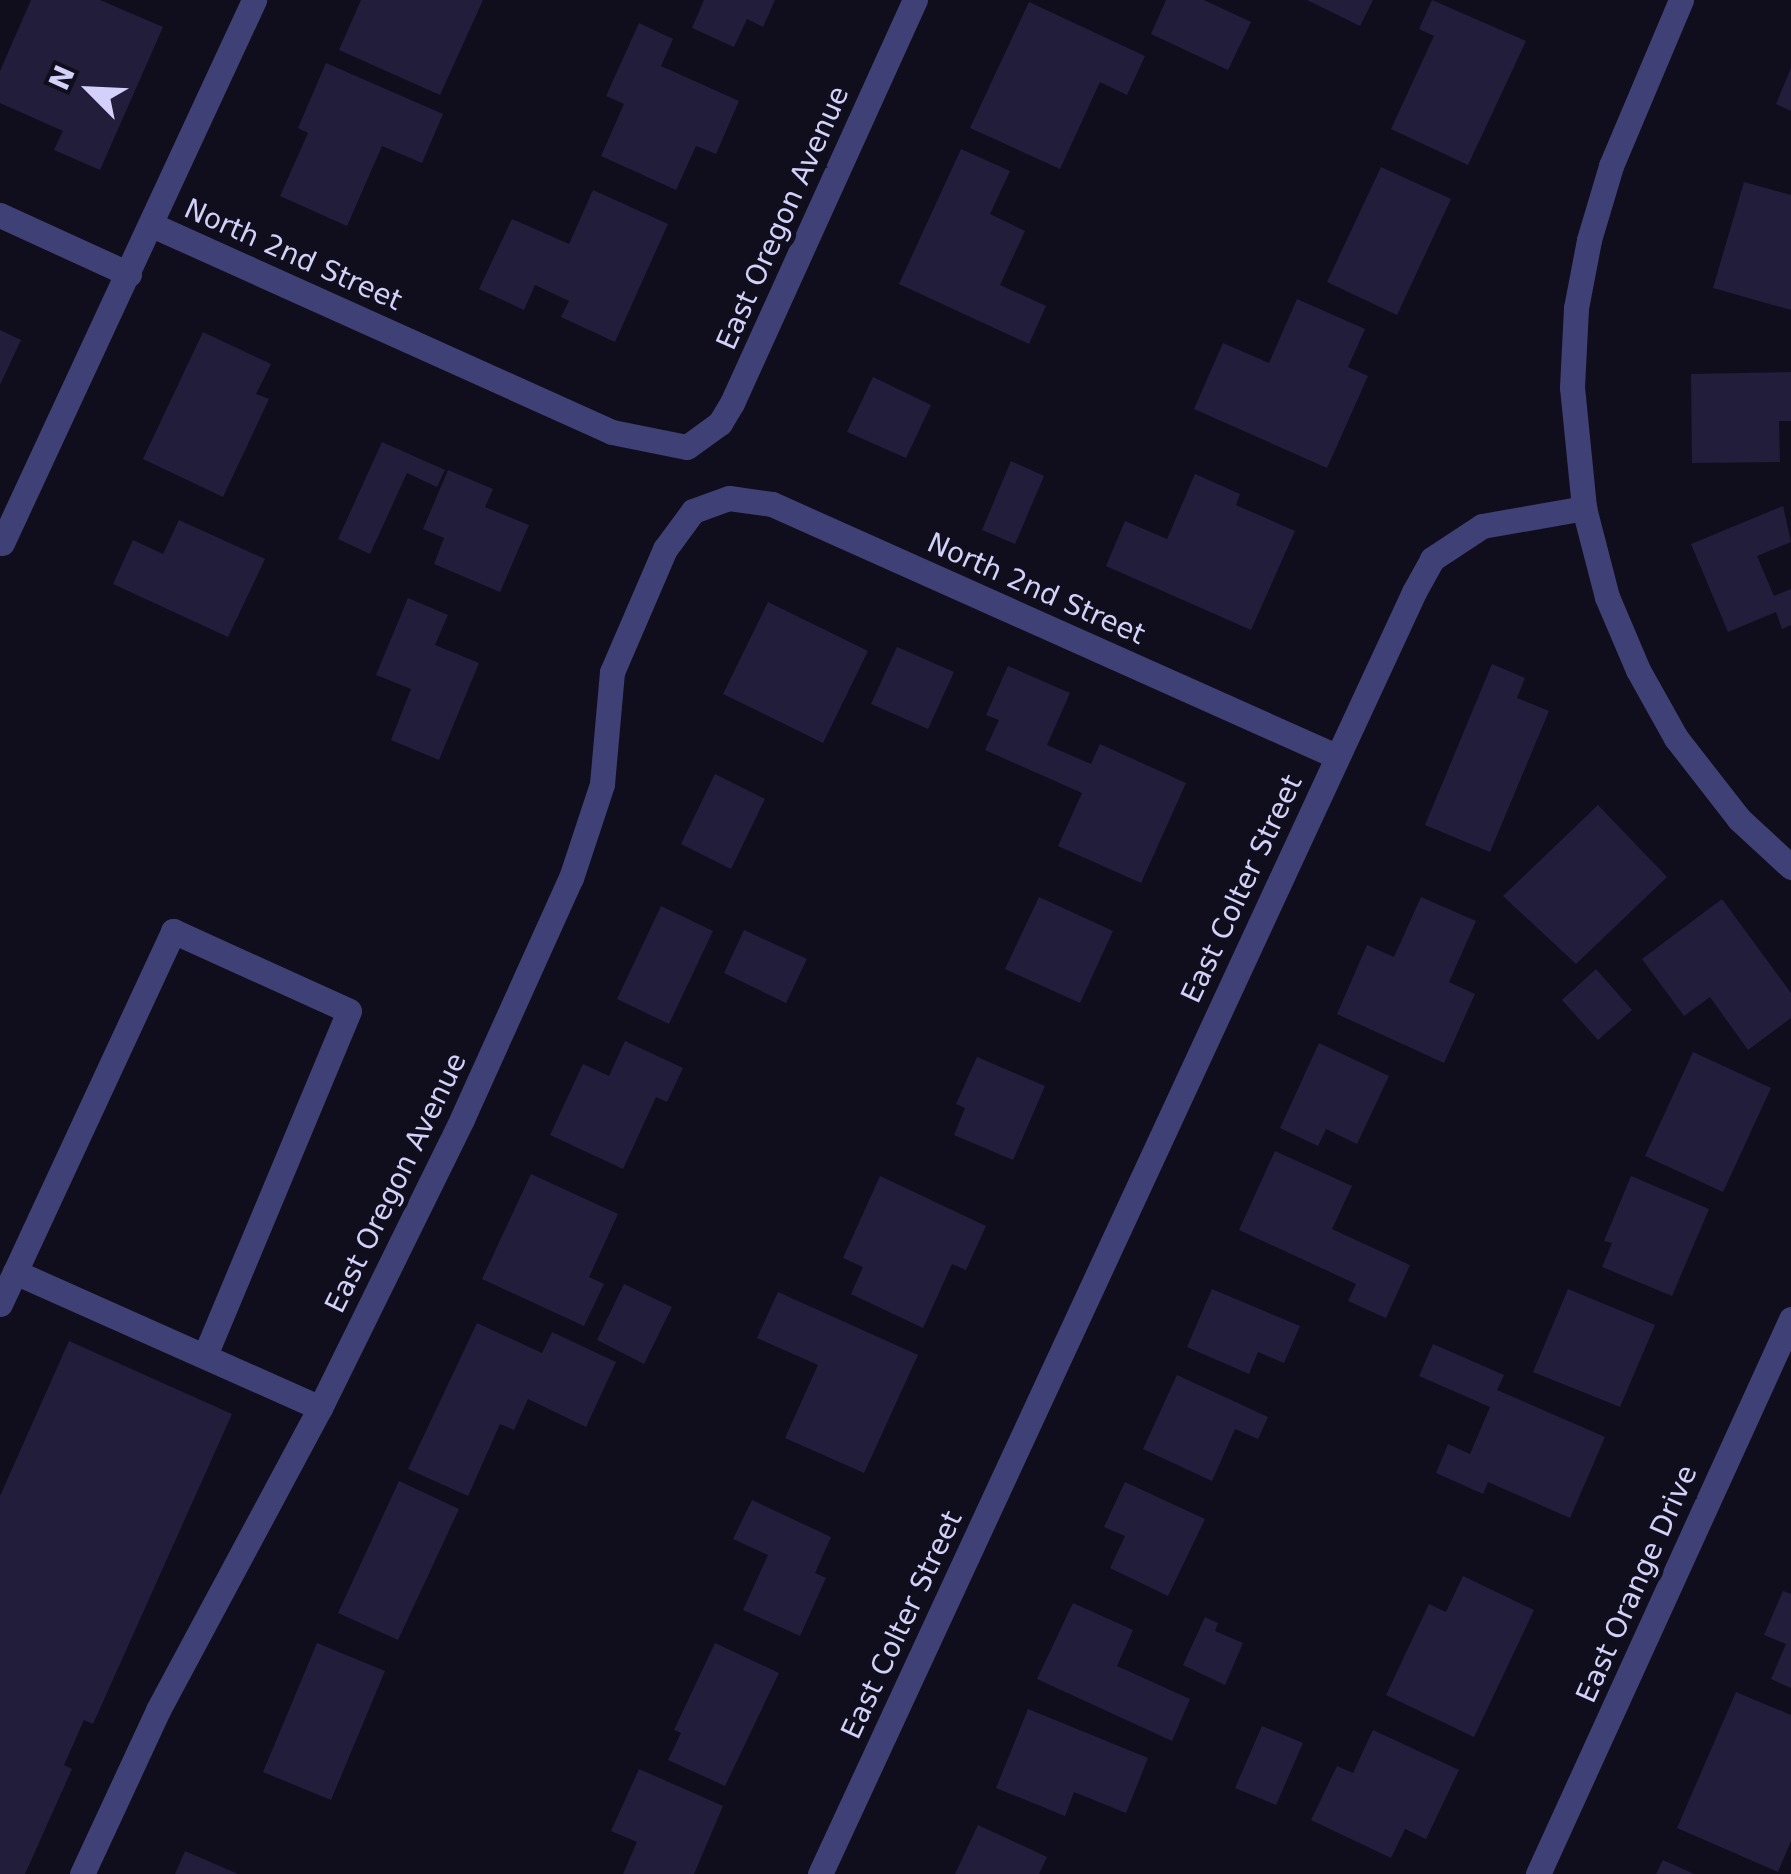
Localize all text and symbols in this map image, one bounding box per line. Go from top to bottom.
north arrow [40,40,140,140]
text: N [42,60,82,95]
street label: East Oregon Avenue [710,81,856,355]
street label: North 2nd Street [179,192,407,318]
street label: North 2nd Street [922,526,1150,652]
street label: East Colter Street [1174,770,1310,1008]
street label: East Oregon Avenue [318,1048,474,1318]
street label: East Orange Drive [1570,1460,1704,1708]
street label: East Colter Street [834,1506,970,1744]

